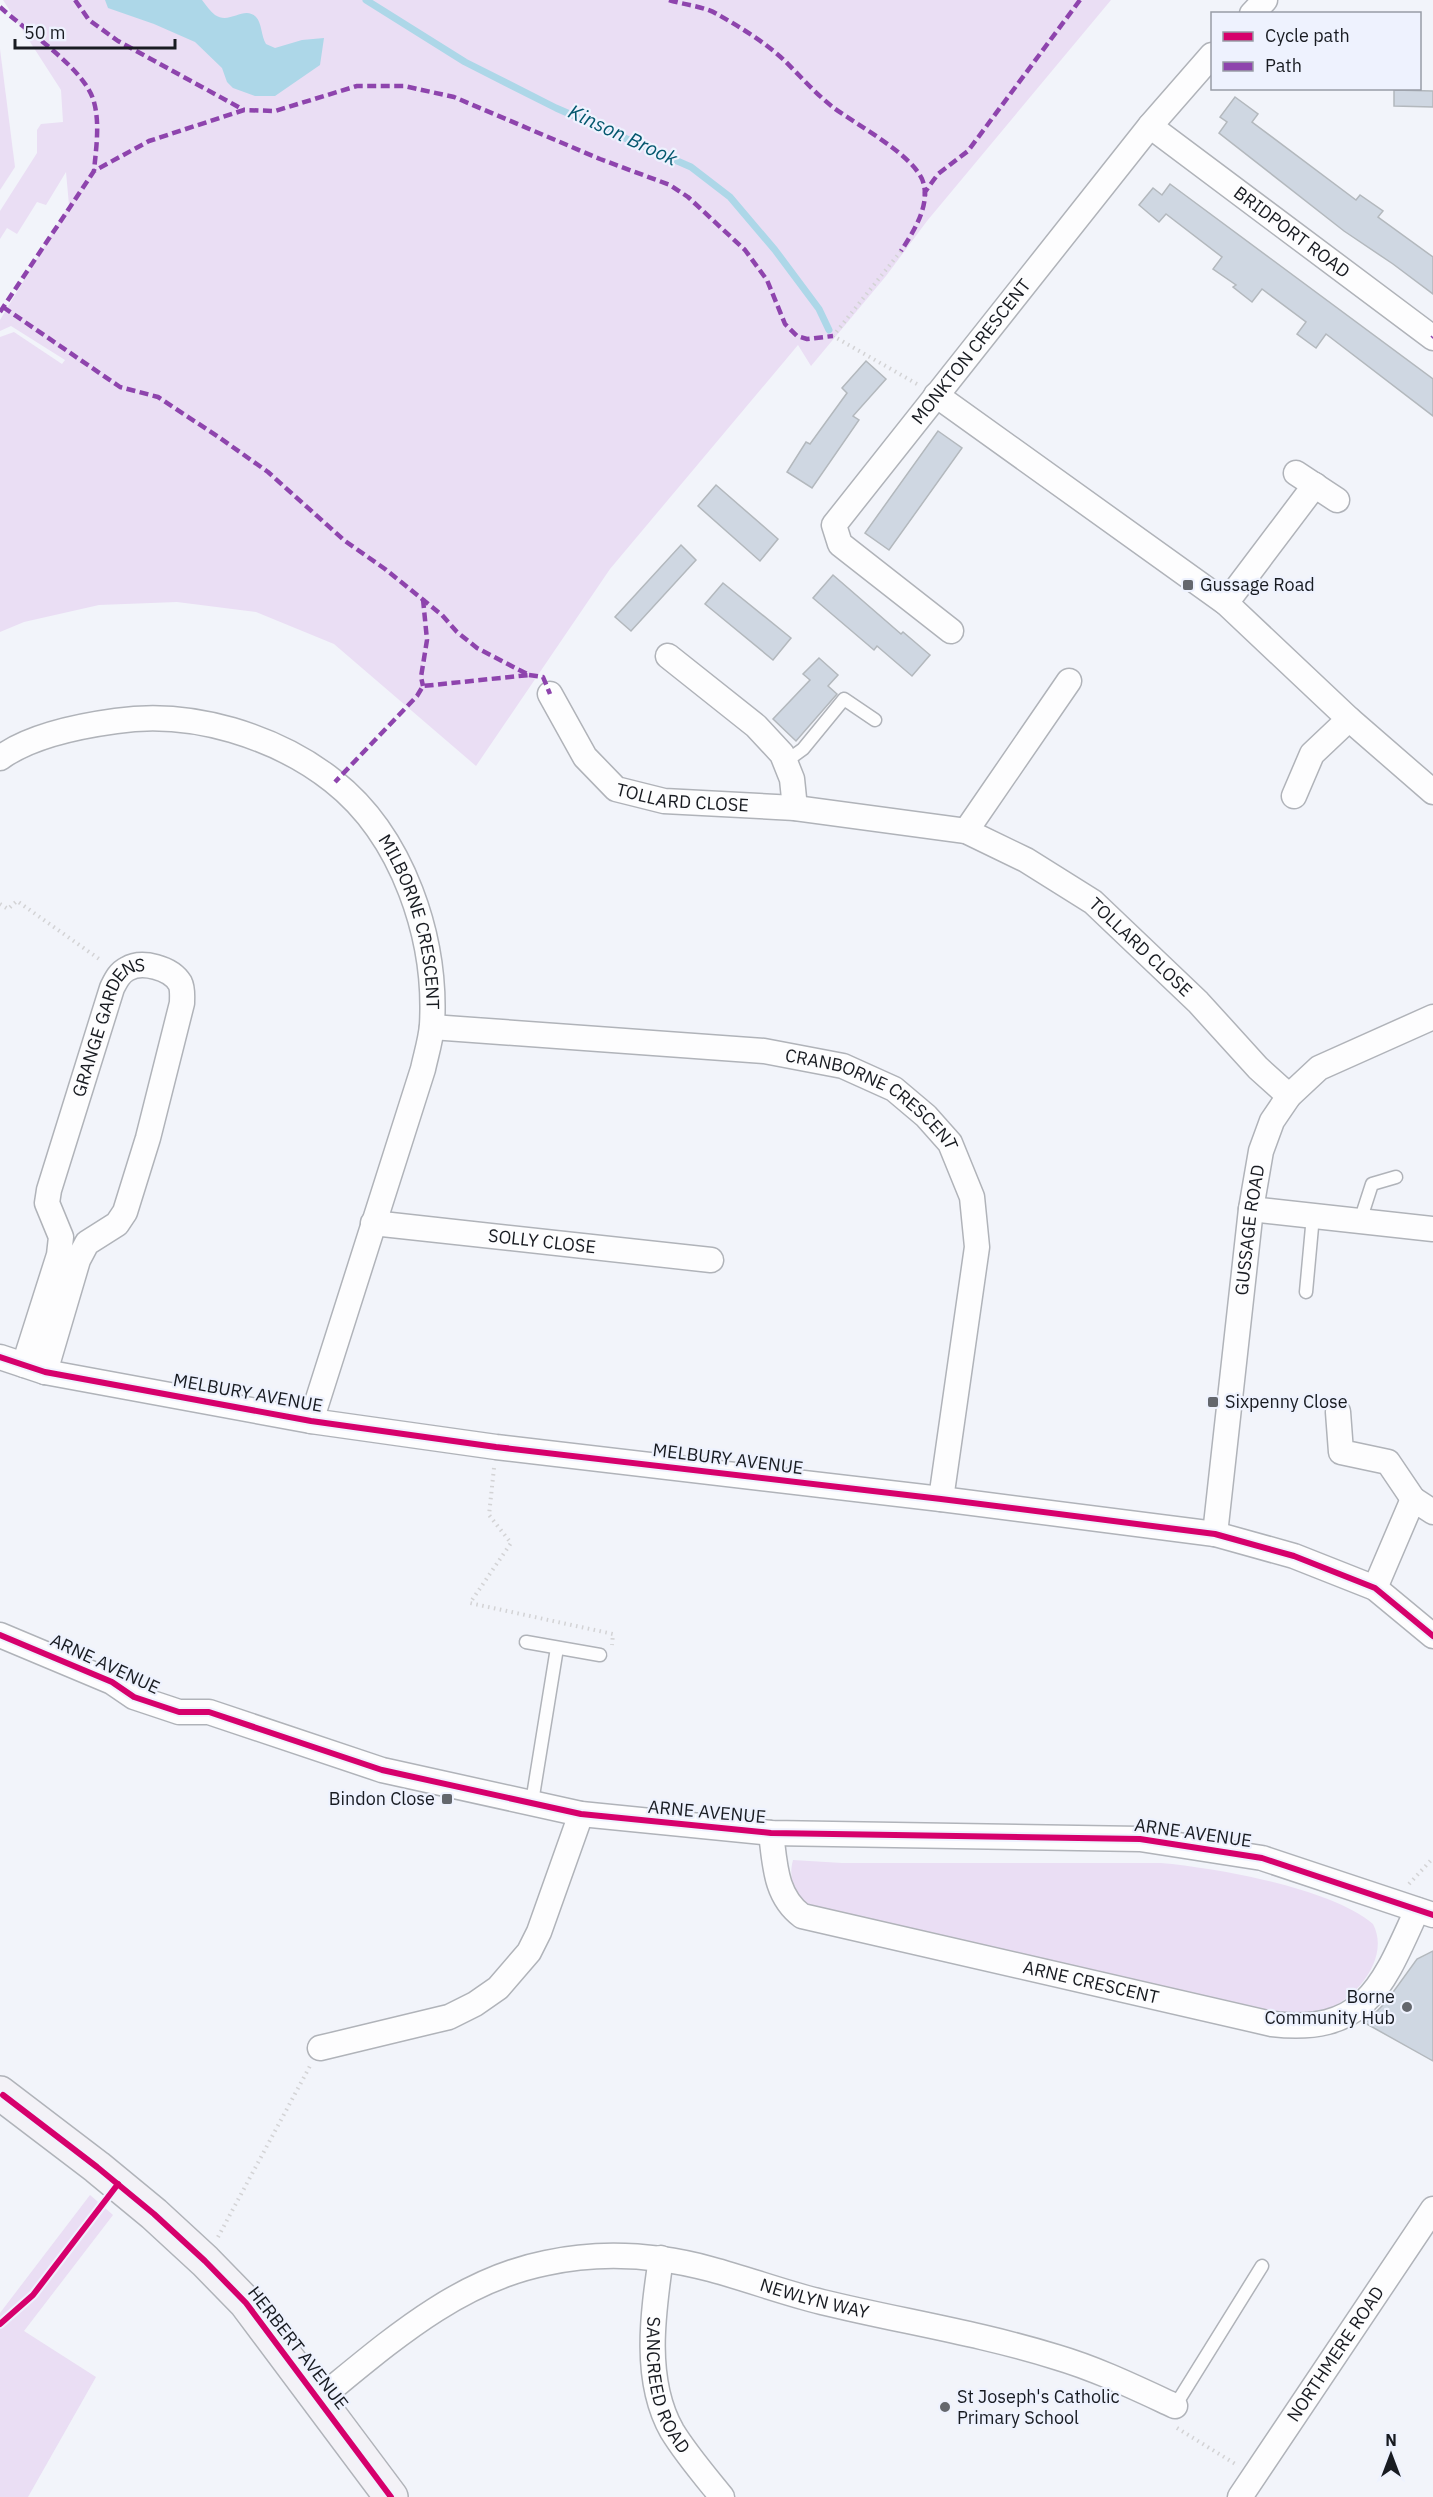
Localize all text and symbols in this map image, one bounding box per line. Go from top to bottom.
scale bar [15,12,176,50]
legend [1211,12,1421,90]
text: 50 m [24,21,66,44]
text: Cycle path [1265,24,1350,47]
text: Path [1265,54,1302,77]
water label: Kinson Brook [564,97,683,172]
street label: BRIDPORT ROAD [1229,181,1355,283]
street label: MONKTON CRESCENT [906,274,1036,429]
place label: Gussage Road [1200,573,1315,596]
marker: Gussage Road [1181,578,1195,592]
street label: TOLLARD CLOSE [614,777,749,817]
street label: MILBORNE CRESCENT [374,830,445,1010]
street label: TOLLARD CLOSE [1084,892,1197,1001]
street label: GRANGE GARDENS [67,953,146,1100]
street label: CRANBORNE CRESCENT [783,1043,963,1153]
street label: GUSSAGE ROAD [1230,1163,1269,1296]
street label: SOLLY CLOSE [487,1224,597,1258]
street label: MELBURY AVENUE [171,1368,325,1417]
place label: Sixpenny Close [1225,1390,1348,1413]
marker: Sixpenny Close [1206,1395,1220,1409]
street label: MELBURY AVENUE [651,1438,805,1479]
street label: ARNE AVENUE [47,1628,164,1699]
place label: Bindon Close [329,1787,435,1810]
marker: Bindon Close [440,1792,454,1806]
street label: ARNE AVENUE [647,1795,767,1828]
street label: ARNE AVENUE [1133,1813,1253,1852]
street label: ARNE CRESCENT [1021,1955,1161,2009]
place label: Borne Community Hub [1264,1985,1395,2029]
marker: Borne Community Hub [1400,2000,1414,2014]
street label: NEWLYN WAY [757,2273,872,2324]
street label: HERBERT AVENUE [243,2281,354,2414]
street label: NORTHMERE ROAD [1282,2282,1389,2426]
street label: SANCREED ROAD [642,2316,695,2458]
place label: St Joseph's Catholic Primary School [957,2385,1120,2429]
marker: St Joseph's Catholic Primary School [938,2400,952,2414]
north arrow [1361,2425,1421,2485]
text: N [1385,2430,1397,2450]

